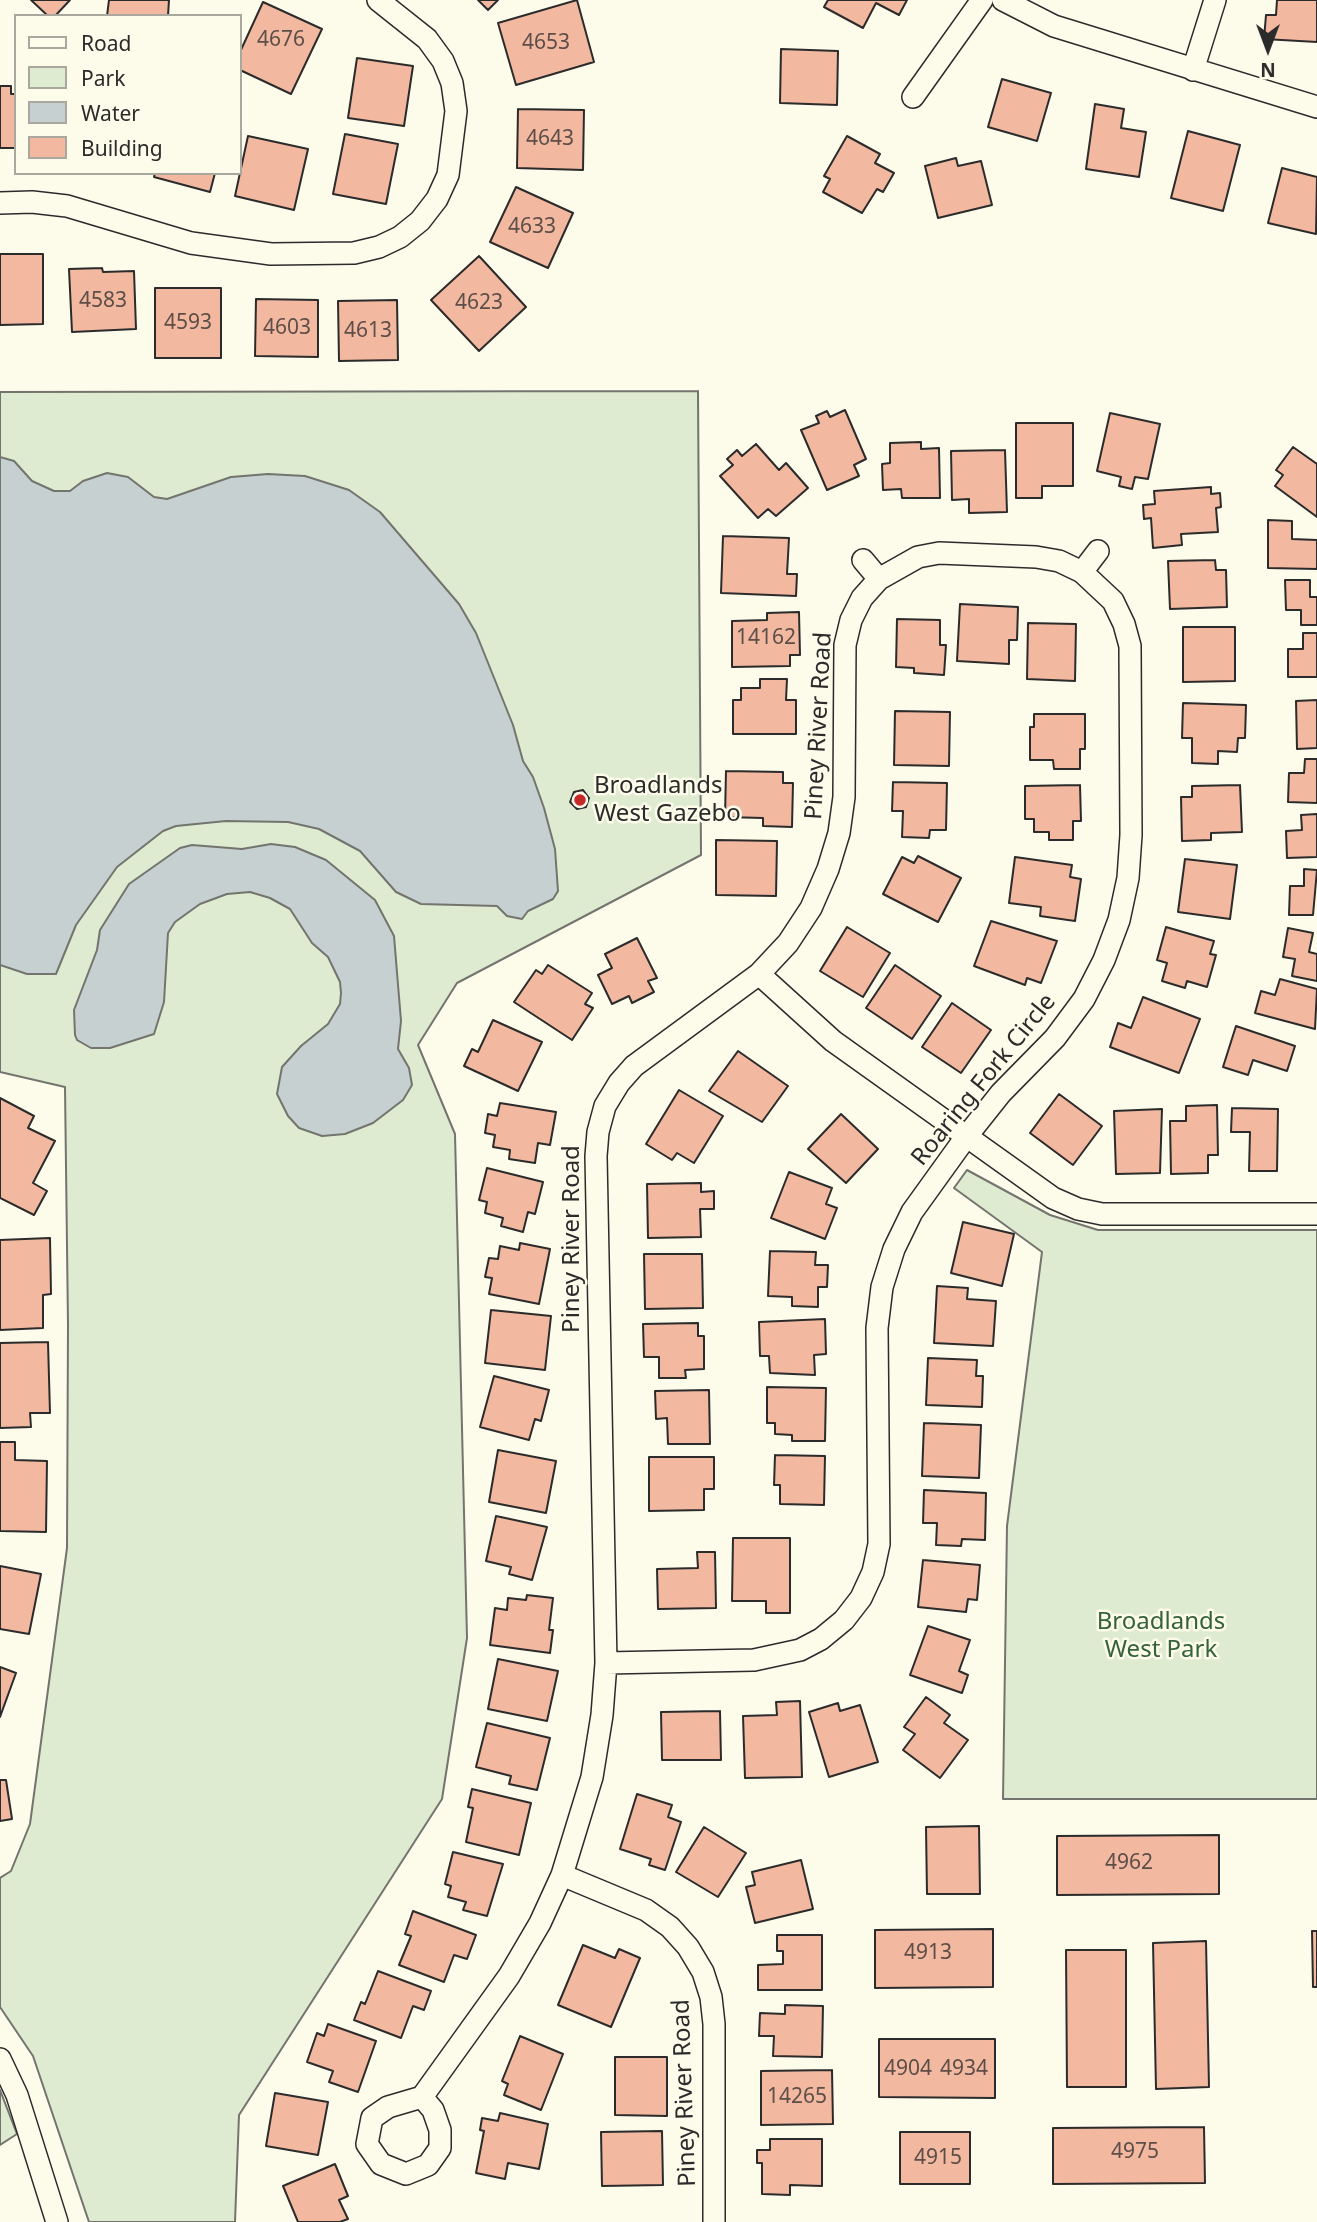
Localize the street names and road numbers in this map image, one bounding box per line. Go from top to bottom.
street label: Piney River Road [800,631,838,821]
street label: Roaring Fork Circle [906,988,1062,1172]
street label: Piney River Road [558,1145,586,1333]
street label: Piney River Road [667,1999,703,2187]

